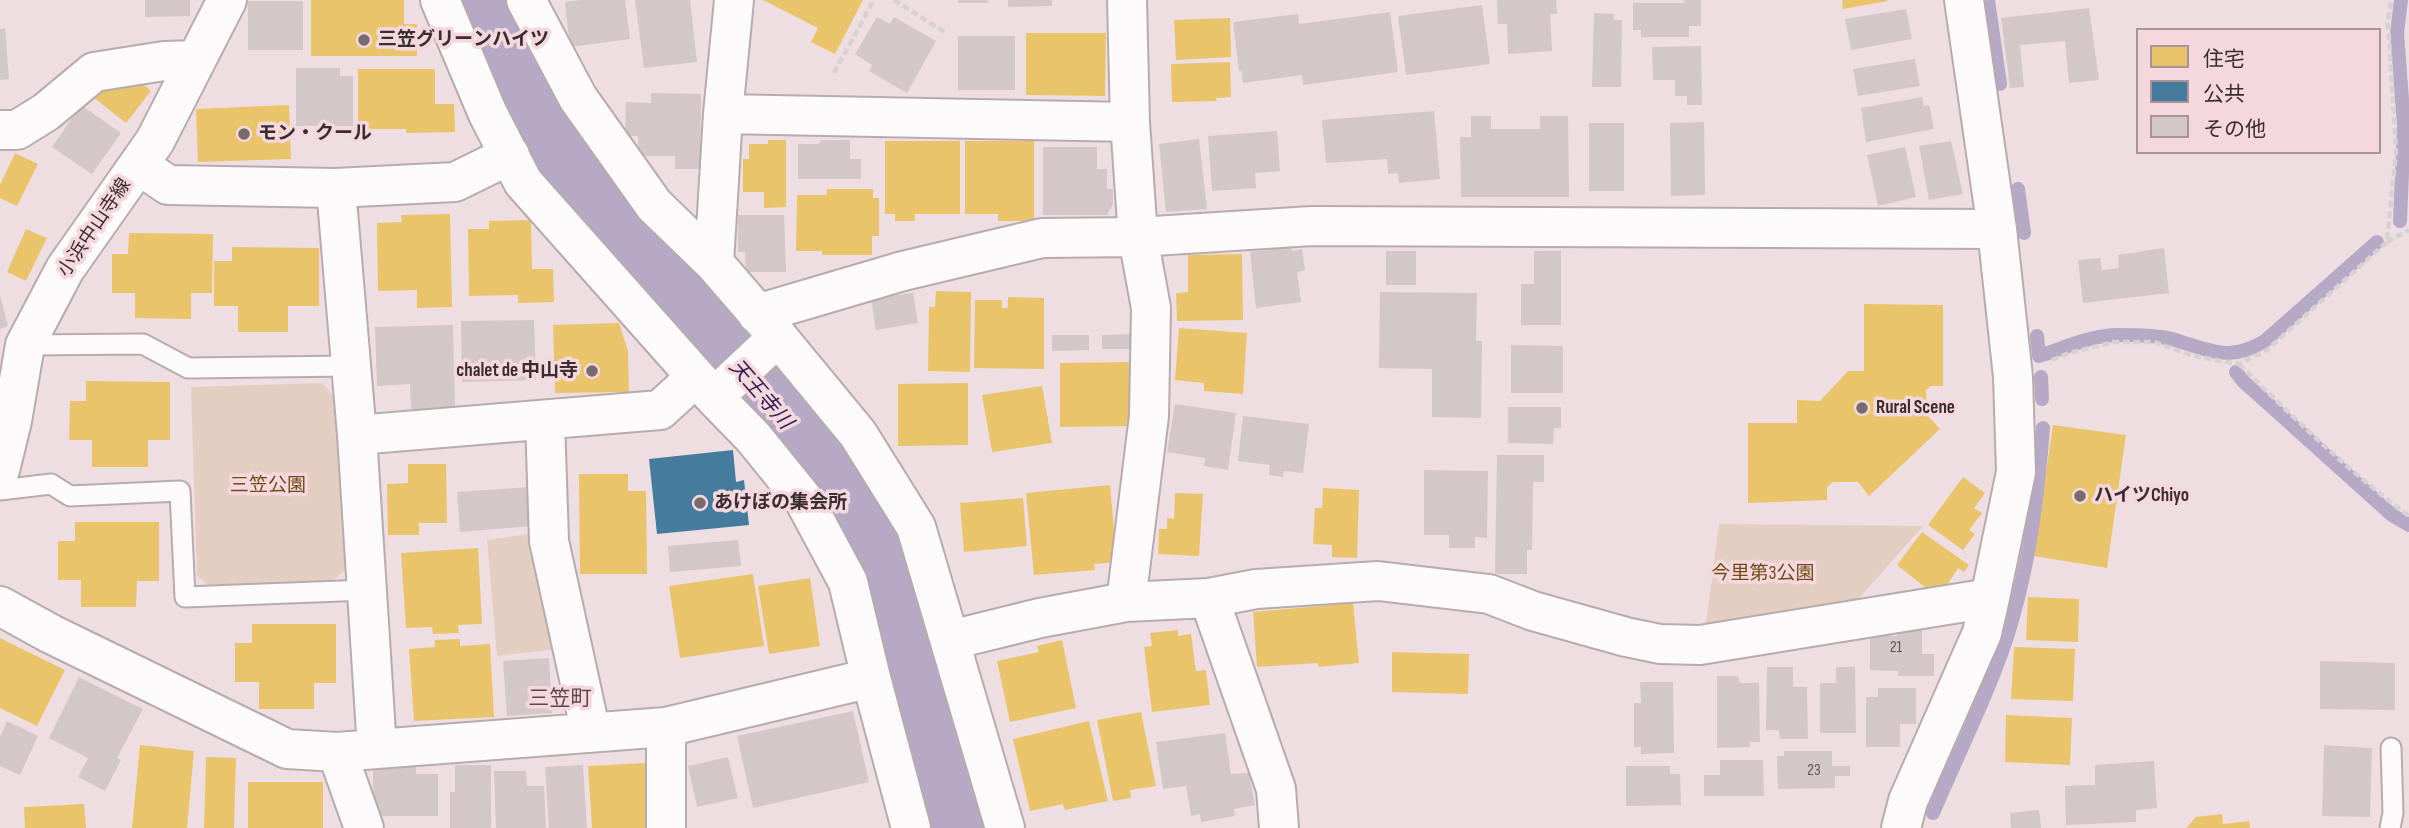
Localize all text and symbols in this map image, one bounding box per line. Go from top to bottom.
legend [2136,28,2381,154]
place label: 三笠グリーンハイツ [378,29,549,51]
marker: 三笠グリーンハイツ [356,32,372,48]
text: 住宅 [2203,47,2245,72]
text: 公共 [2203,82,2245,107]
text: その他 [2203,117,2266,142]
place label: モン・クール [258,123,372,145]
marker: モン・クール [236,126,252,142]
street label: 小浜中山寺線 [54,174,136,282]
water label: 天王寺川 [723,355,797,435]
place label: chalet de 中山寺 [456,360,578,382]
marker: chalet de 中山寺 [584,363,600,379]
place label: Rural Scene [1876,397,1955,419]
marker: Rural Scene [1854,400,1870,416]
park label: 三笠公園 [230,475,306,497]
place label: ハイツChiyo [2094,485,2189,507]
marker: ハイツChiyo [2072,488,2088,504]
place label: あけぼの集会所 [714,492,847,514]
marker: あけぼの集会所 [692,495,708,511]
park label: 今里第3公園 [1712,563,1814,585]
house number: 21 [1890,638,1902,658]
district label: 三笠町 [529,687,591,713]
house number: 23 [1807,761,1821,781]

